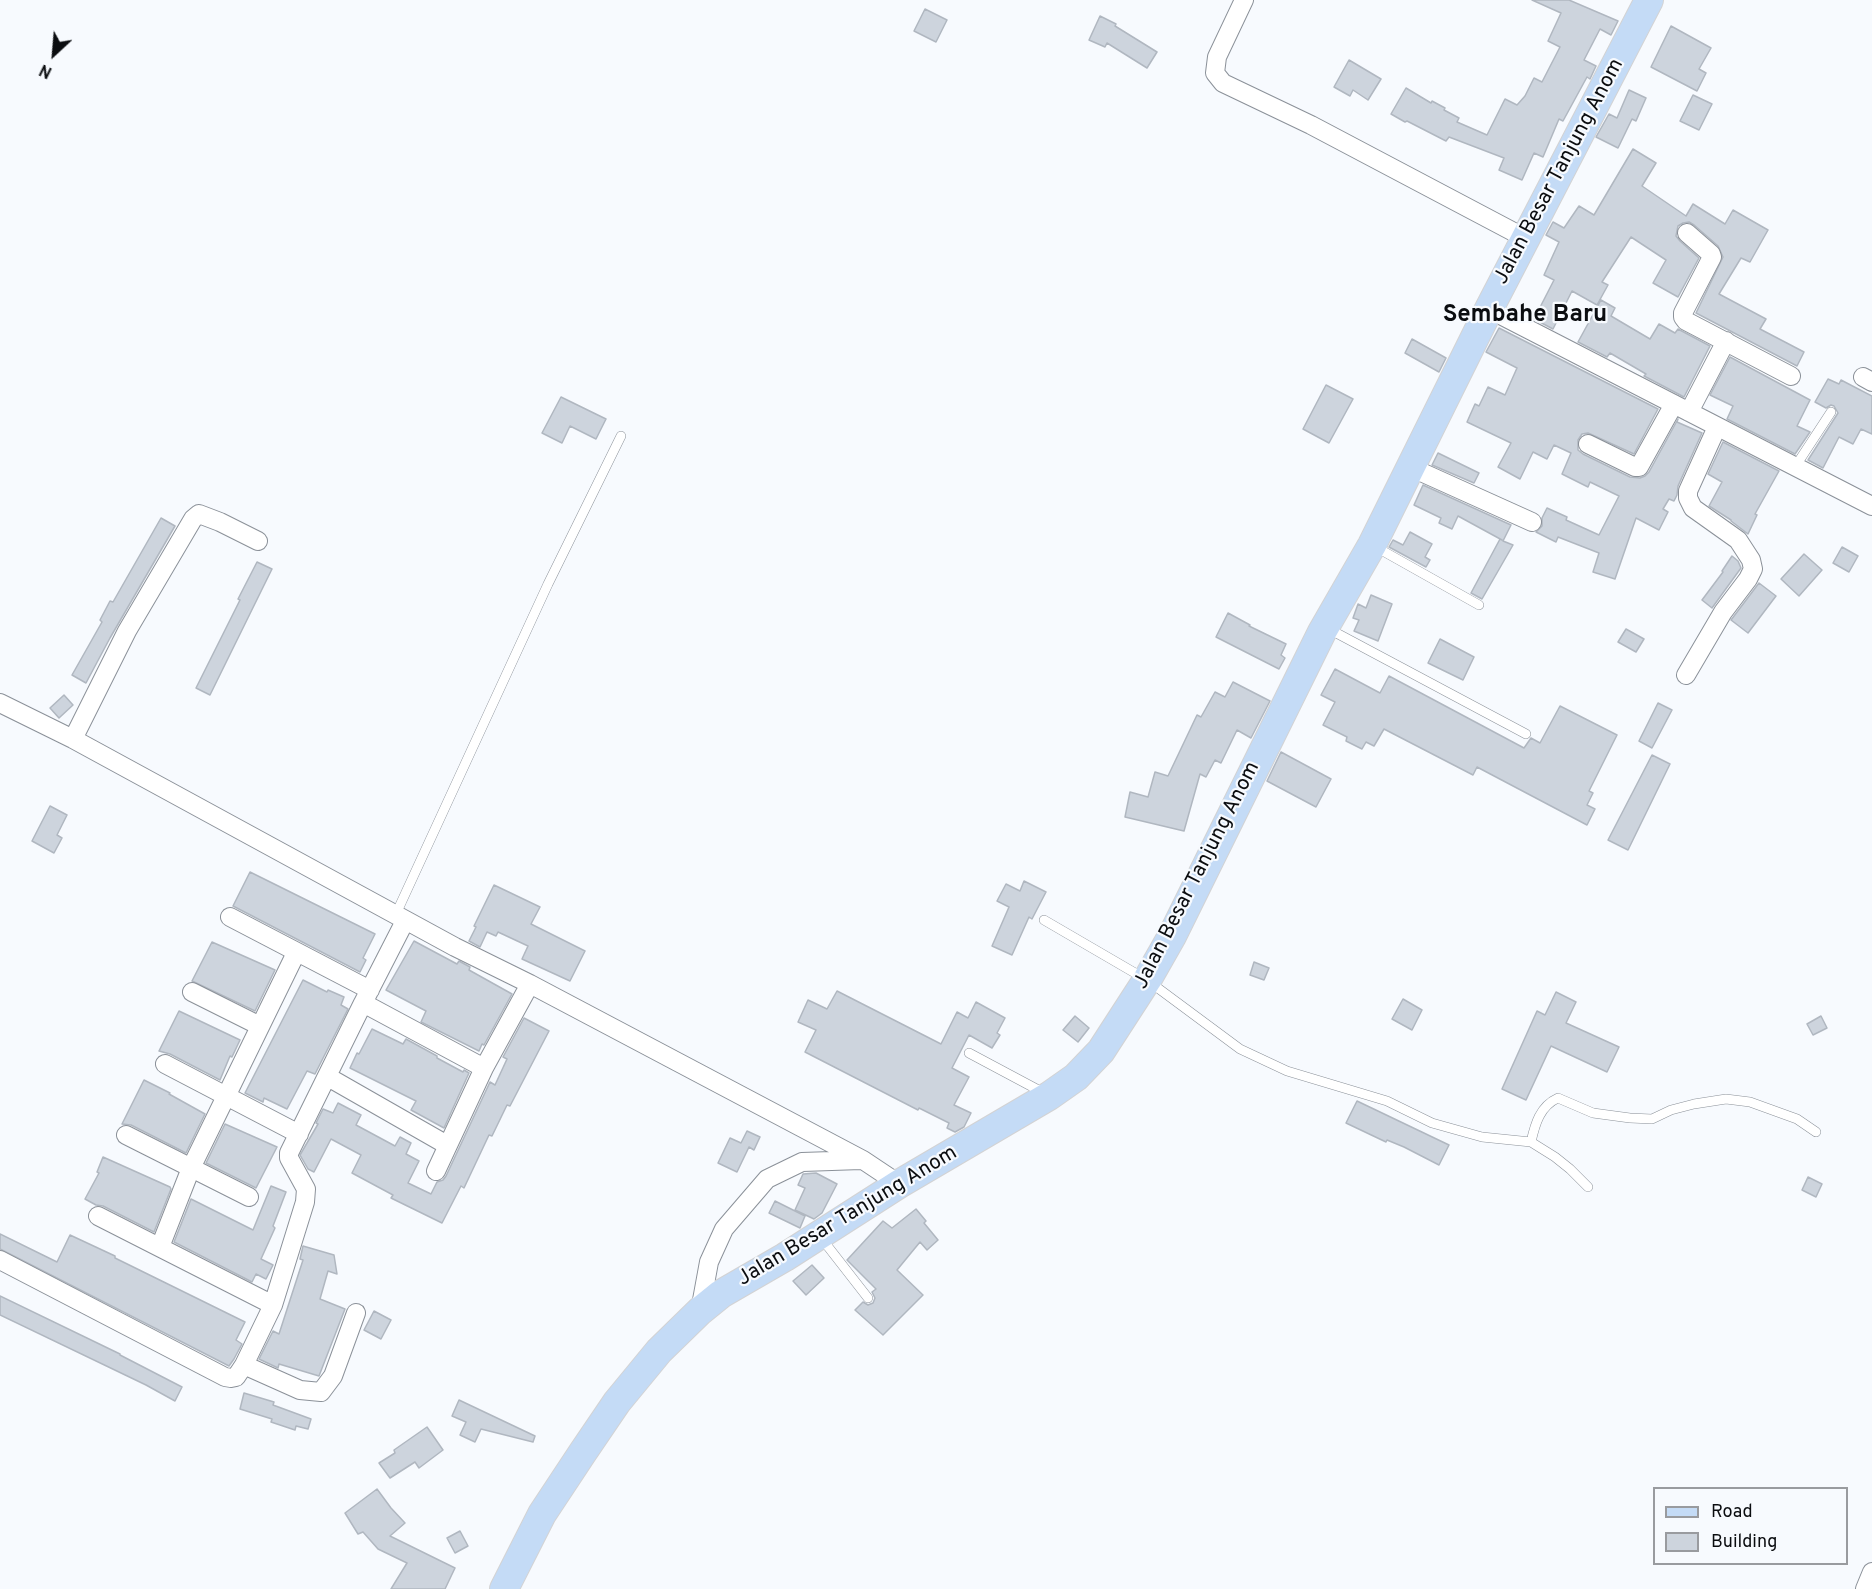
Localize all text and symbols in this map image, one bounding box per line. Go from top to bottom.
north arrow [24,24,84,84]
street label: Jalan Besar Tanjung Anom [1490,55,1630,289]
text: N [37,59,56,82]
district label: Sembahe Baru [1443,302,1607,330]
street label: Jalan Besar Tanjung Anom [1130,758,1266,994]
street label: Jalan Besar Tanjung Anom [734,1141,962,1293]
legend [1653,1487,1848,1565]
text: Road [1711,1501,1753,1524]
text: Building [1711,1531,1777,1554]

